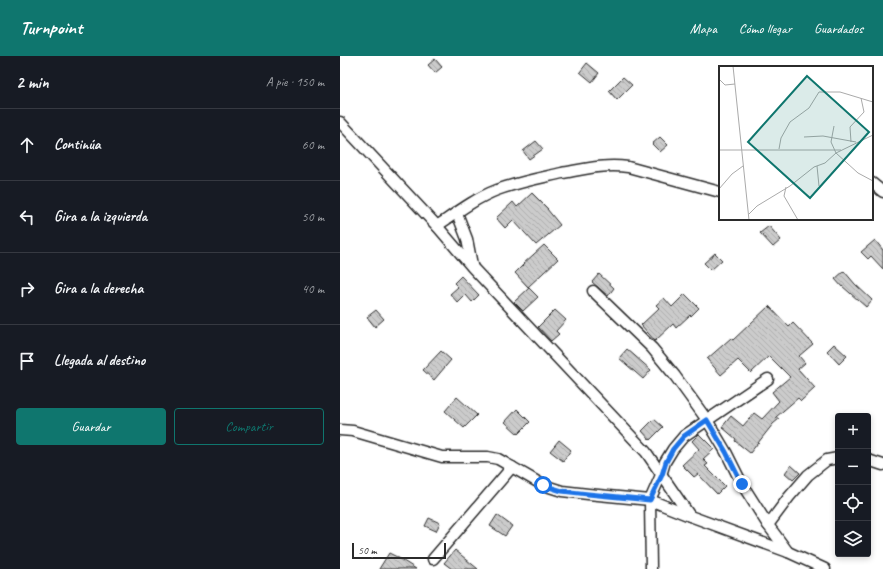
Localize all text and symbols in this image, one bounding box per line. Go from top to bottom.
text: Turnpoint [20,16,82,40]
text: Mapa [690,20,717,37]
text: Cómo llegar [739,20,792,37]
text: Guardados [814,20,863,37]
inset map [719,66,873,220]
text: 2 min [16,72,49,93]
text: A pie · 150 m [266,74,324,90]
icon: ahead [16,134,38,156]
text: Continúa [54,135,101,154]
text: 60 m [302,137,324,153]
icon: left [16,206,38,228]
text: Gira a la izquierda [54,207,147,226]
text: 50 m [302,209,324,225]
icon: right [16,278,38,300]
text: Gira a la derecha [54,279,143,298]
text: 40 m [302,281,324,297]
icon: arrive [16,350,38,372]
text: Llegada al destino [54,351,145,370]
button: Guardar [16,408,166,445]
button: Compartir [174,408,324,445]
map controls [835,413,871,557]
button: + [835,413,871,449]
button: − [835,449,871,485]
route end [733,475,751,493]
route start [534,476,552,494]
button: locate [835,485,871,521]
button: layers [835,521,871,557]
scale bar [352,541,446,560]
text: 50 m [358,543,377,557]

